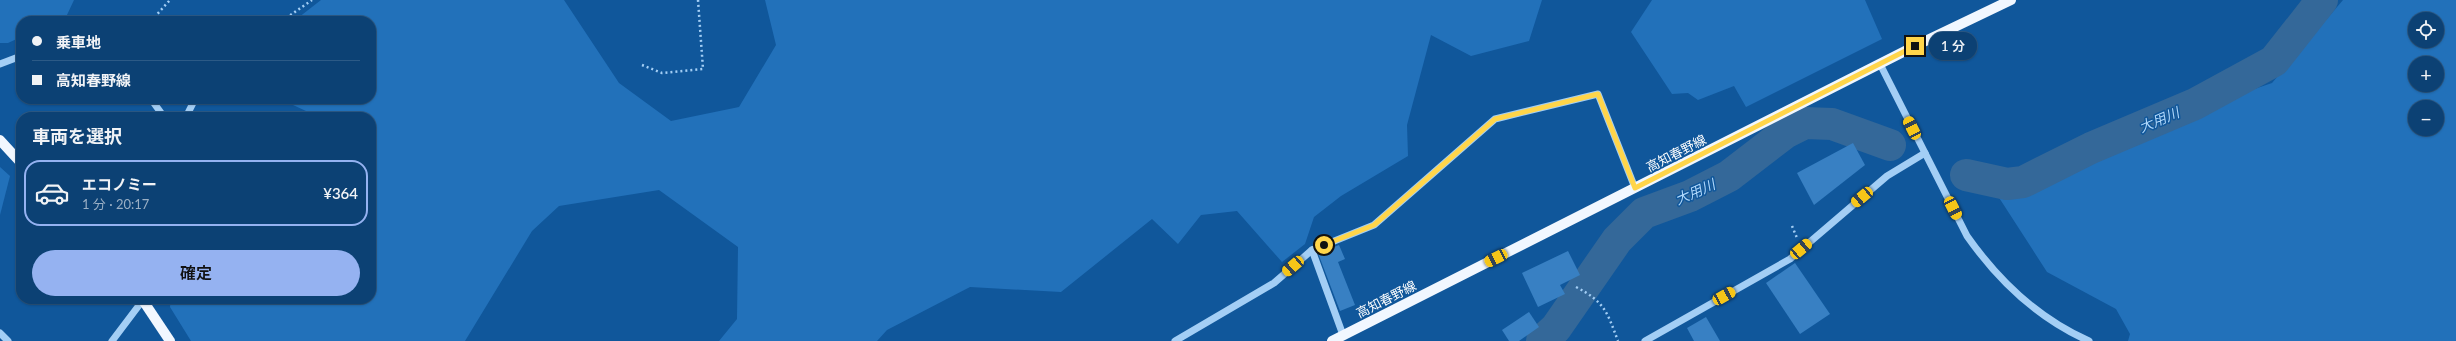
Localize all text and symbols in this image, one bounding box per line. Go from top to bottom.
map controls [2408,12,2444,136]
button: locate [2408,12,2444,48]
callout: 1 分 [1929,32,1977,60]
text: 乗車地 [56,33,101,51]
route end [1906,37,1924,55]
text: 1 分 [1941,38,1965,54]
button: + [2408,56,2444,92]
text: 高知春野線 [56,71,131,89]
button: − [2408,100,2444,136]
water label: 大用川 [2136,103,2183,136]
car [1901,115,1923,141]
text: 車両を選択 [32,125,122,147]
street label: 高知春野線 [1643,131,1709,175]
water label: 大用川 [1672,174,1719,208]
icon: car [34,175,70,211]
text: エコノミー [82,175,157,193]
text: ¥364 [323,184,358,202]
car [1849,185,1875,209]
car [1942,195,1964,221]
text: 1 分 · 20:17 [82,196,149,212]
route start [1315,236,1333,254]
car [1788,237,1814,261]
car [1483,247,1509,269]
button: 確定 [32,250,360,296]
car [1280,254,1306,278]
street label: 高知春野線 [1353,277,1419,321]
car [1711,285,1737,307]

